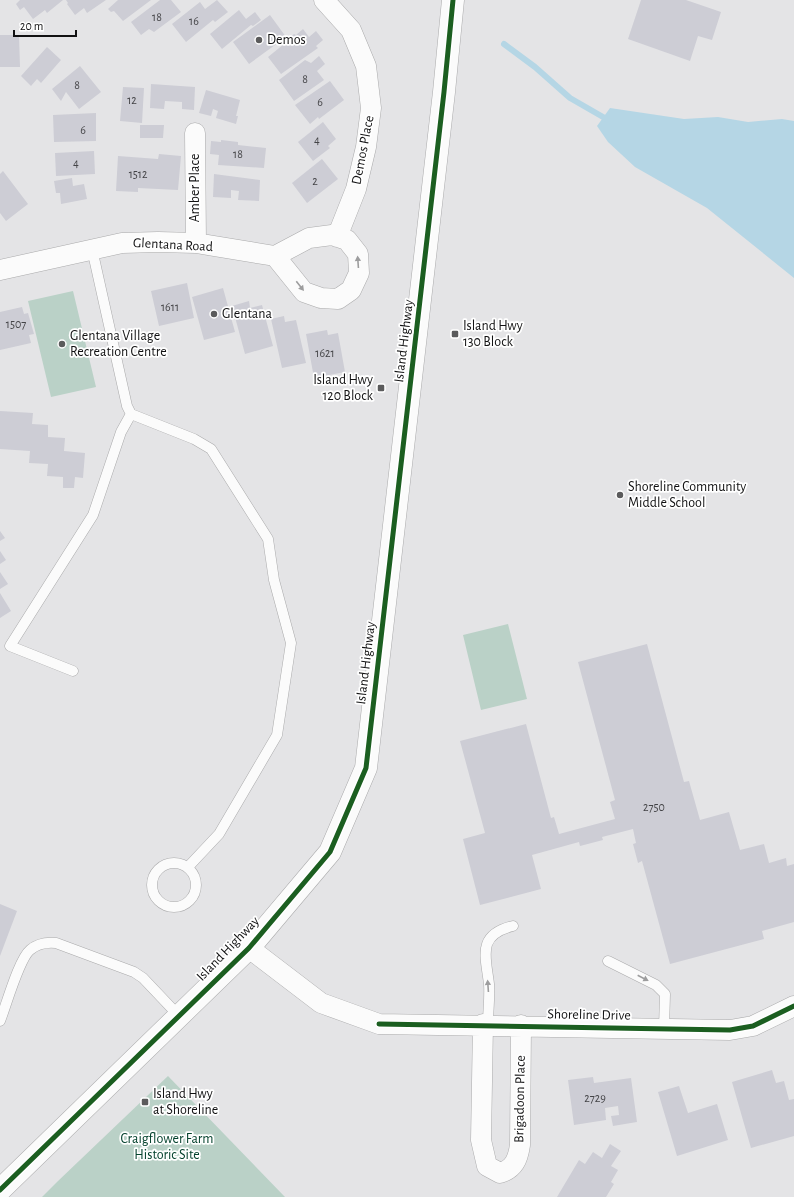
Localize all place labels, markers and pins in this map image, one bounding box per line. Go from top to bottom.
place label: Demos [267,33,306,47]
marker: Demos [254,35,264,45]
place label: Glentana [222,307,272,321]
marker: Glentana [209,309,219,319]
place label: Island Hwy 130 Block [463,319,523,349]
place label: Glentana Village Recreation Centre [70,329,167,359]
marker: Island Hwy 130 Block [450,329,460,339]
marker: Glentana Village Recreation Centre [57,339,67,349]
place label: Island Hwy 120 Block [313,373,374,403]
marker: Island Hwy 120 Block [376,383,386,393]
place label: Shoreline Community Middle School [628,480,746,510]
marker: Shoreline Community Middle School [615,490,625,500]
place label: Island Hwy at Shoreline [153,1087,218,1117]
marker: Island Hwy at Shoreline [140,1097,150,1107]

